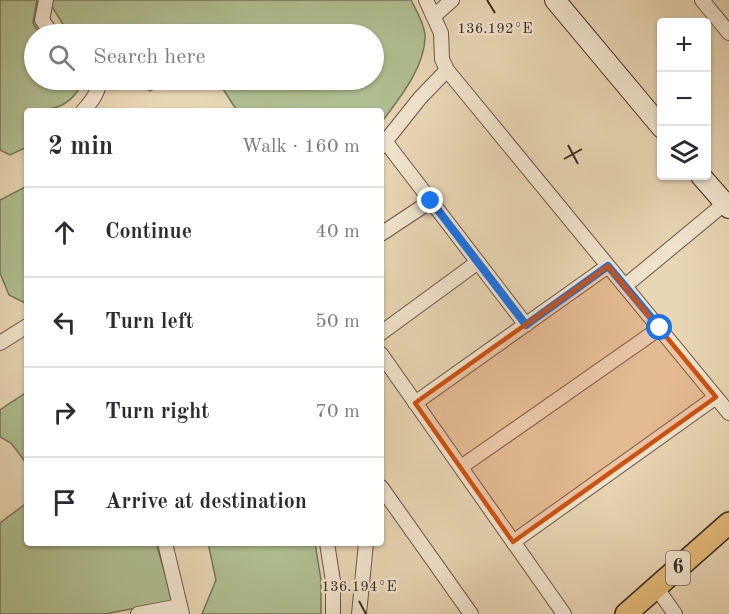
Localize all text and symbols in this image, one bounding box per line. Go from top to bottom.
map controls [657,18,711,180]
button: + [657,18,711,72]
text: 136.192°E [457,22,533,37]
search box [24,24,384,90]
icon: search [45,41,78,74]
text: Search here [93,46,206,68]
button: − [657,72,711,126]
button: layers [657,126,711,180]
text: 2 min [48,134,113,160]
text: Walk · 160 m [241,137,360,157]
route end [417,187,443,213]
icon: ahead [48,216,81,249]
text: Continue [105,221,192,243]
text: 40 m [315,222,360,242]
icon: left [48,306,81,339]
text: Turn left [105,311,194,333]
text: 50 m [315,312,360,332]
route start [646,314,672,340]
icon: right [48,396,81,429]
text: Turn right [105,401,209,423]
text: 70 m [315,402,360,422]
icon: arrive [48,486,81,519]
text: Arrive at destination [105,491,307,513]
road number: 6 [666,551,690,585]
text: 136.194°E [321,580,397,595]

